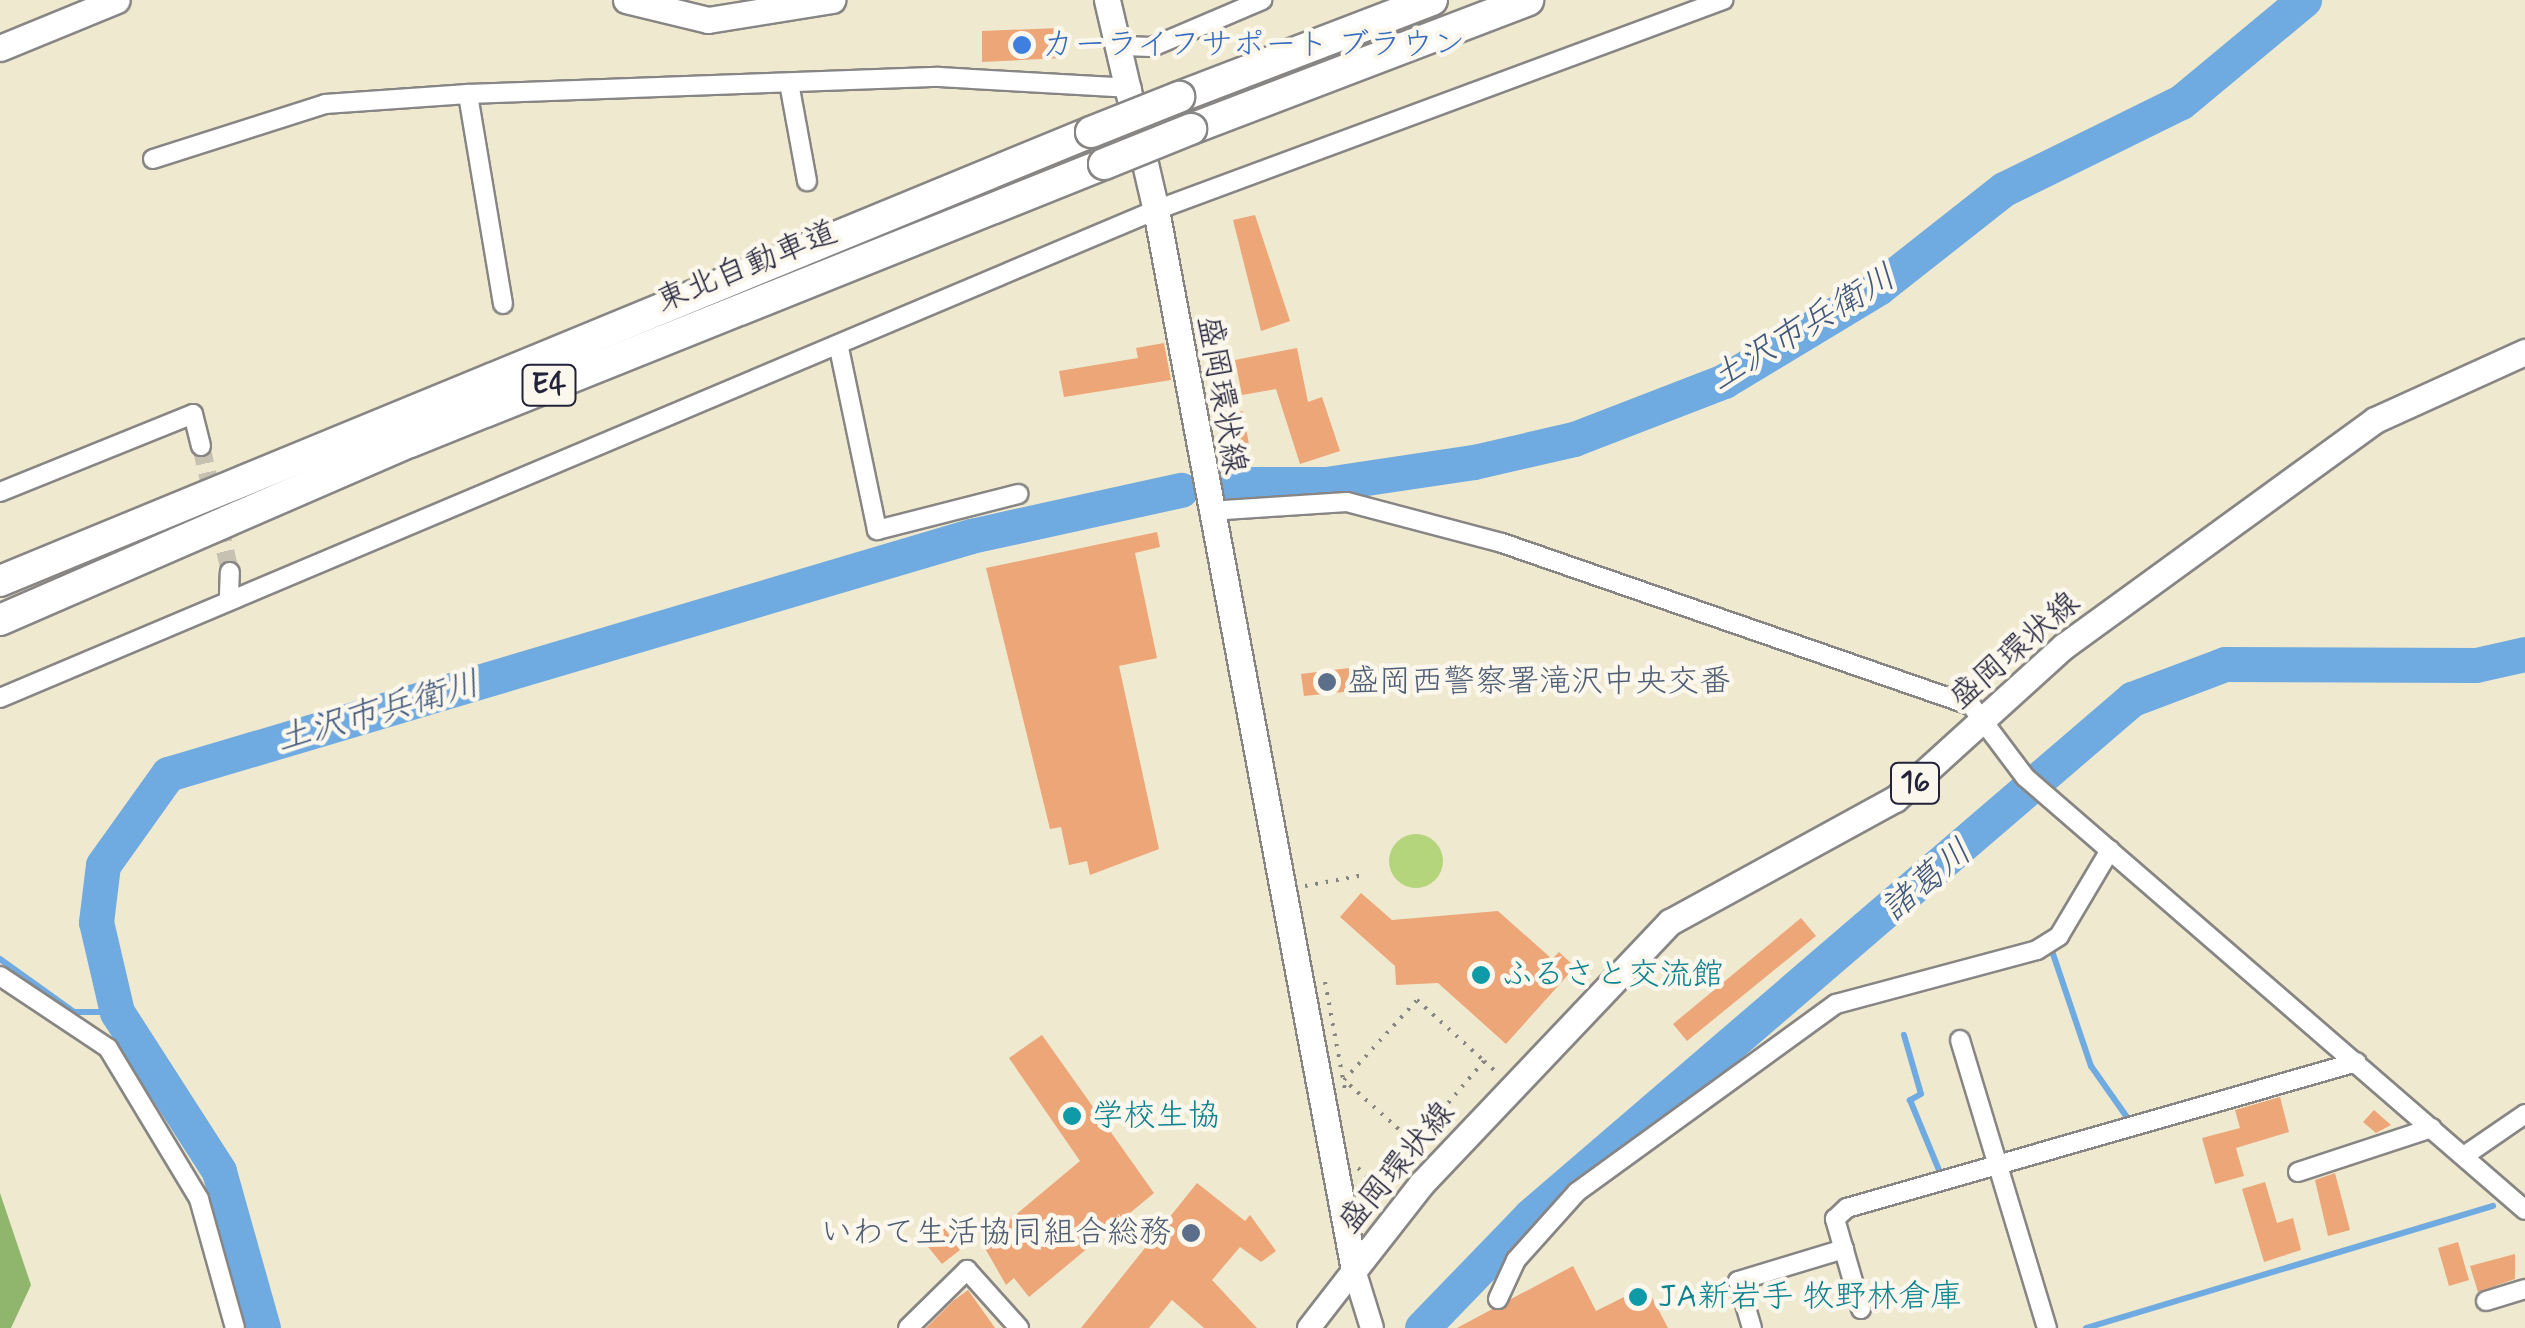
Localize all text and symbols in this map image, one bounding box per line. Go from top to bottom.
place label: カーライフサポート ブラウン [1042,26,1467,64]
marker: カーライフサポート ブラウン [1011,34,1033,56]
street label: 東北自動車道 [651,213,843,321]
water label: 土沢市兵衛川 [1702,256,1904,400]
street label: 盛岡環状線 [1188,313,1254,477]
road number: E4 [522,360,576,410]
street label: 盛岡環状線 [1942,584,2088,718]
water label: 土沢市兵衛川 [271,663,485,761]
place label: 盛岡西警察署滝沢中央交番 [1347,663,1731,701]
marker: 盛岡西警察署滝沢中央交番 [1316,671,1338,693]
road number: 16 [1890,758,1940,808]
water label: 諸葛川 [1873,831,1981,931]
place label: ふるさと交流館 [1501,956,1725,994]
marker: ふるさと交流館 [1470,964,1492,986]
street label: 盛岡環状線 [1331,1094,1463,1242]
place label: 学校生協 [1092,1097,1220,1135]
marker: 学校生協 [1061,1105,1083,1127]
place label: いわて生活協同組合総務 [819,1214,1171,1252]
marker: いわて生活協同組合総務 [1180,1222,1202,1244]
place label: JA新岩手 牧野林倉庫 [1658,1278,1962,1316]
marker: JA新岩手 牧野林倉庫 [1627,1286,1649,1308]

